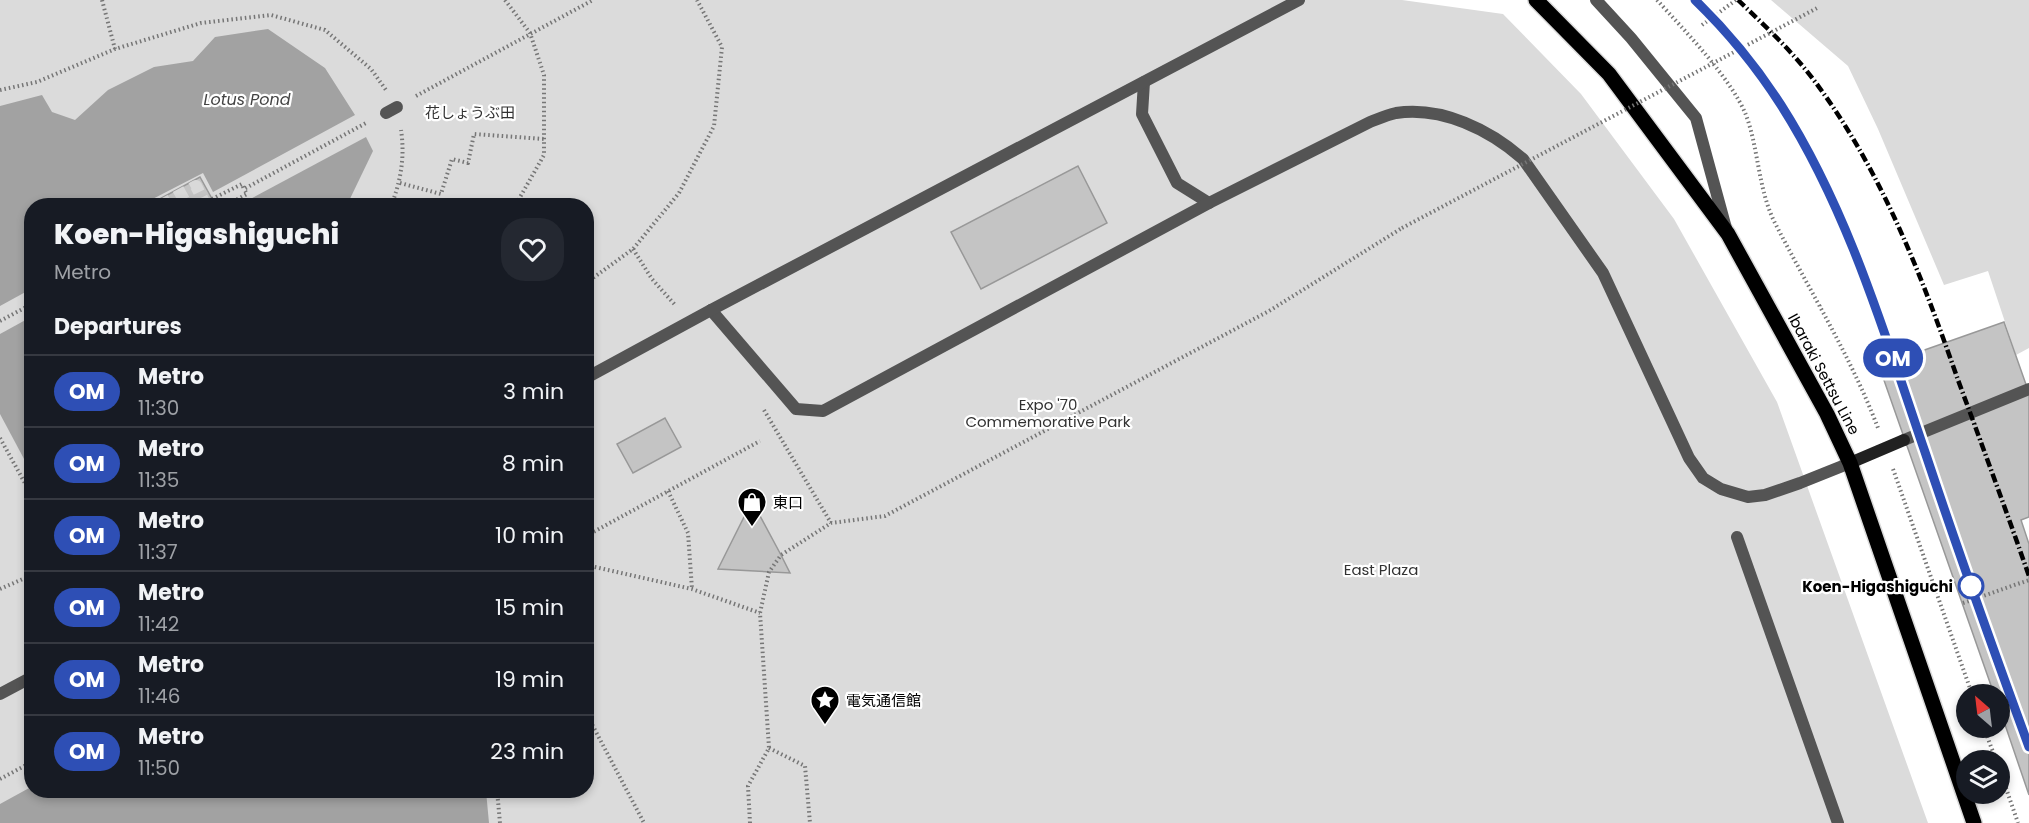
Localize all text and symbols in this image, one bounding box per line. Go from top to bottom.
water label: Lotus Pond [204,88,291,111]
park label: 花しょうぶ田 [425,102,515,123]
text: Koen-Higashiguchi [54,215,339,254]
button: heart [501,218,564,281]
text: Metro [54,258,111,286]
street label: Ibaraki Settsu Line [1783,310,1865,438]
text: Departures [54,311,182,342]
line badge: OM [1866,338,1920,378]
text: OM [1875,344,1911,373]
text: Metro [138,361,204,392]
text: 3 min [503,376,564,407]
text: OM [69,377,105,406]
text: 11:30 [138,394,179,422]
park label: Expo '70 Commemorative Park [965,394,1131,432]
text: Metro [138,433,204,464]
text: 8 min [502,448,564,479]
text: OM [69,449,105,478]
text: 11:35 [138,466,179,494]
shop icon: 東口 [736,486,768,528]
place label: 東口 [773,492,803,513]
text: Metro [138,505,204,536]
text: 10 min [495,520,564,551]
text: OM [69,521,105,550]
text: 11:37 [138,538,178,566]
park label: East Plaza [1344,559,1418,580]
marker: Koen-Higashiguchi [1958,573,1984,599]
place label: Koen-Higashiguchi [1802,576,1953,597]
text: Metro [138,577,204,608]
text: 15 min [495,592,564,623]
text: OM [69,593,105,622]
text: 11:42 [138,610,179,638]
text: Metro [138,649,204,680]
text: 19 min [495,664,564,695]
text: OM [69,665,105,694]
text: 11:46 [138,682,180,710]
place icon: 電気通信館 [809,684,841,726]
north arrow [1956,684,2010,738]
map controls [1956,684,2010,804]
place label: 電気通信館 [846,690,921,711]
text: Metro [138,721,204,752]
text: 23 min [490,736,564,767]
text: OM [69,737,105,766]
button: layers [1956,750,2010,804]
text: 11:50 [138,754,180,782]

